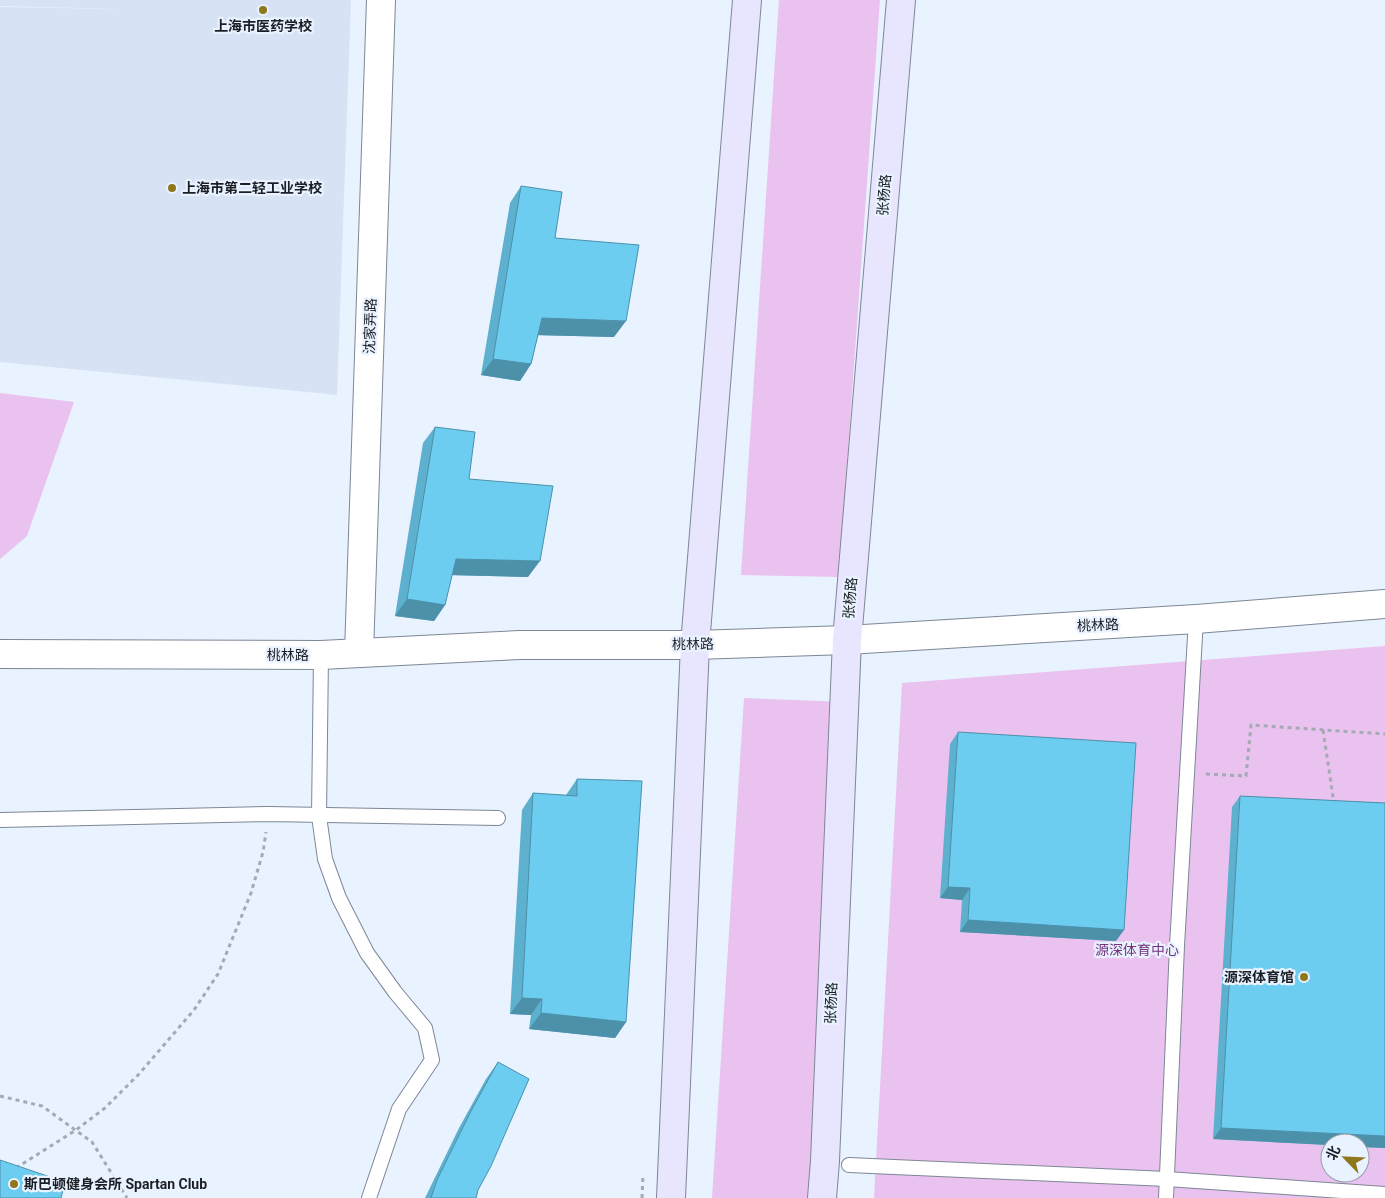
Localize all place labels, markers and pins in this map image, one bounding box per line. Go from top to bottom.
marker: 上海市医药学校 [257,4,269,16]
place label: 上海市医药学校 [214,18,312,34]
place label: 上海市第二轻工业学校 [182,180,322,196]
marker: 上海市第二轻工业学校 [166,182,178,194]
place label: 源深体育馆 [1224,969,1294,985]
marker: 源深体育馆 [1298,971,1310,983]
place label: 斯巴顿健身会所 Spartan Club [24,1176,207,1192]
marker: 斯巴顿健身会所 Spartan Club [8,1178,20,1190]

